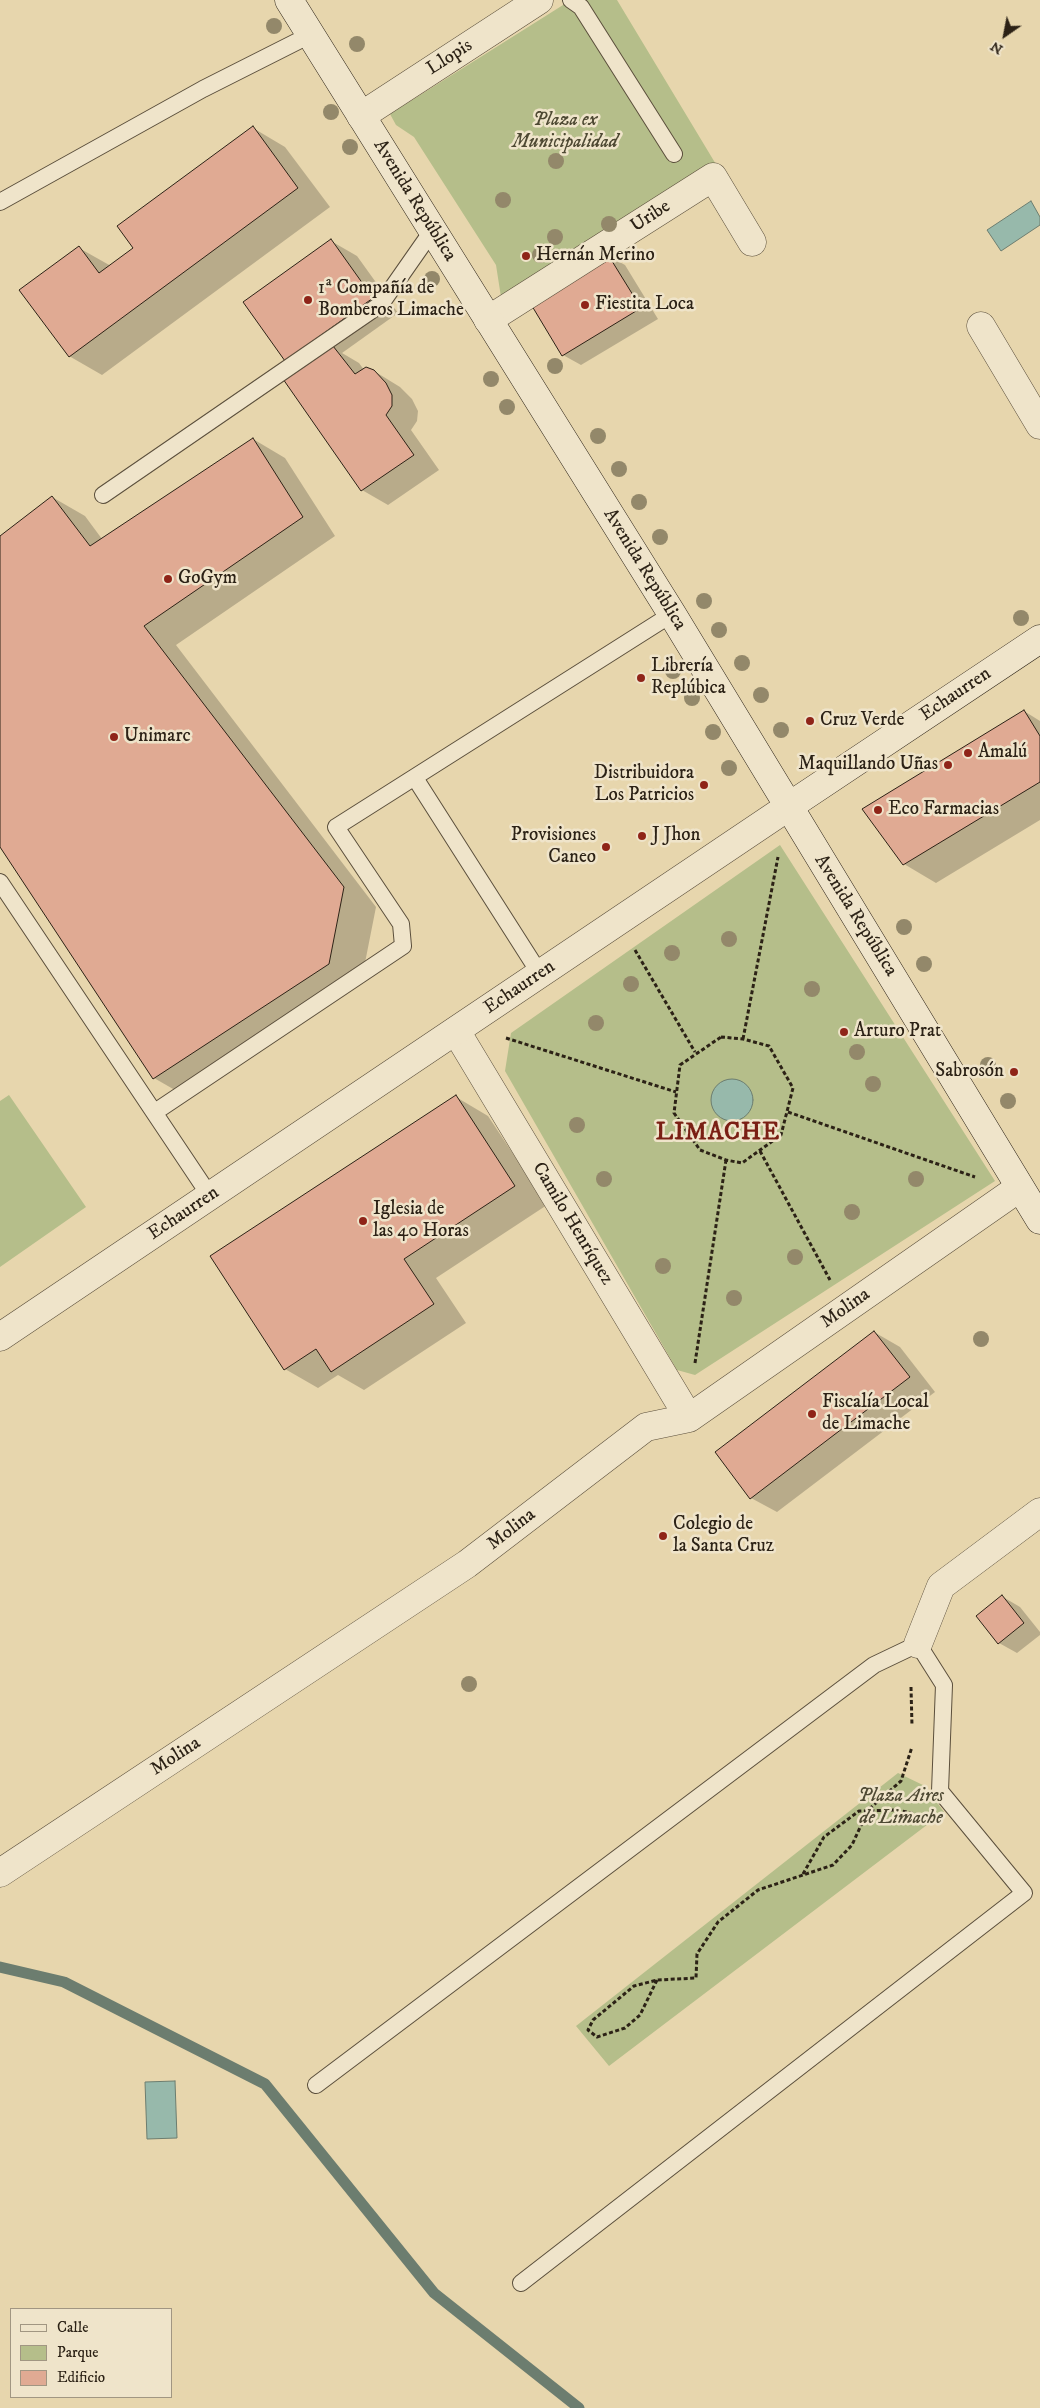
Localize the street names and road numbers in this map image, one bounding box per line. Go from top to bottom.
street label: Llopis [423,35,477,81]
street label: Avenida República [367,136,461,266]
street label: Uribe [627,196,675,238]
street label: Avenida República [597,505,691,635]
street label: Echaurren [916,663,996,727]
street label: Avenida República [808,851,902,981]
street label: Echaurren [480,956,560,1020]
street label: Camilo Henríquez [526,1159,618,1289]
street label: Echaurren [144,1182,224,1246]
street label: Molina [817,1284,875,1334]
street label: Molina [483,1504,541,1556]
street label: Molina [147,1733,205,1781]

